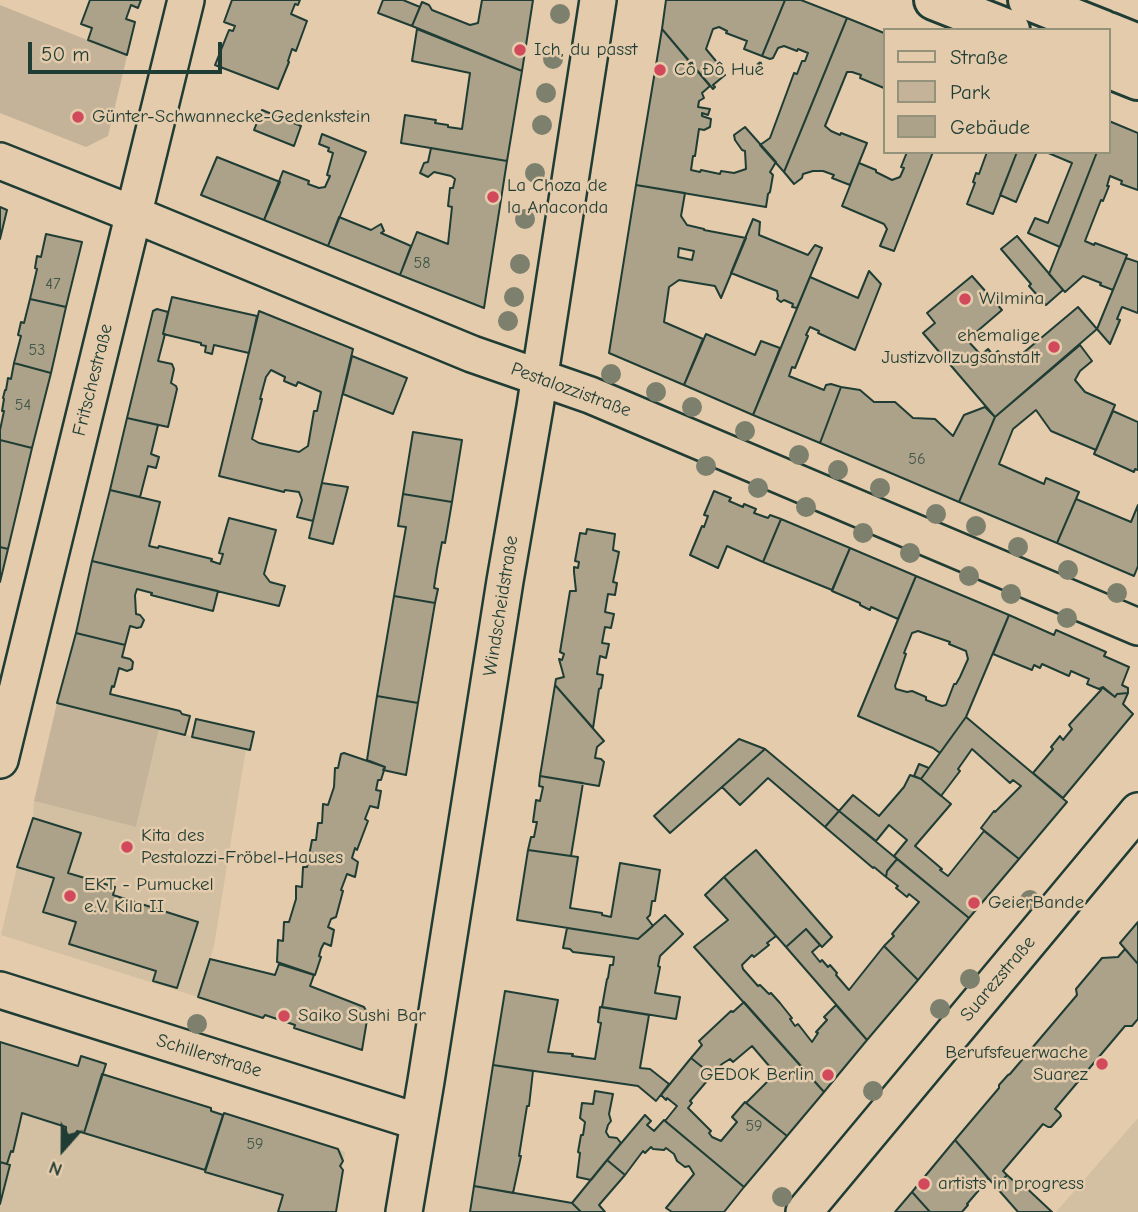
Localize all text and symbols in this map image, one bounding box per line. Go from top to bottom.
scale bar [32,28,226,72]
legend [883,28,1110,154]
place label: Ich, du passt [534,39,638,61]
text: 50 m [41,42,90,66]
marker: Ich, du passt [512,42,528,58]
text: Straße [950,45,1008,69]
place label: Cố Đô Huế [674,59,764,81]
marker: Cố Đô Huế [652,62,668,78]
text: Park [950,80,990,104]
place label: Günter-Schwannecke-Gedenkstein [92,106,370,128]
marker: Günter-Schwannecke-Gedenkstein [70,109,86,125]
text: Gebäude [950,115,1030,139]
place label: La Choza de la Anaconda [507,175,608,219]
marker: La Choza de la Anaconda [485,189,501,205]
house number: 58 [414,253,430,273]
house number: 47 [45,274,61,294]
place label: Wilmina [979,288,1044,310]
marker: Wilmina [957,291,973,307]
street label: Fritschestraße [68,322,118,438]
place label: ehemalige Justizvollzugsanstalt [881,325,1040,369]
marker: ehemalige Justizvollzugsanstalt [1046,339,1062,355]
house number: 53 [29,340,45,360]
street label: Pestalozzistraße [508,358,634,422]
house number: 54 [15,395,31,415]
house number: 56 [908,449,926,469]
street label: Windscheidstraße [479,534,523,678]
place label: Kita des Pestalozzi-Fröbel-Hauses [141,825,343,869]
marker: Kita des Pestalozzi-Fröbel-Hauses [119,839,135,855]
place label: EKT - Pumuckel e.V. Kila II [84,874,214,918]
marker: EKT - Pumuckel e.V. Kila II [62,888,78,904]
place label: GeierBande [988,892,1084,914]
marker: GeierBande [966,895,982,911]
street label: Suarezstraße [956,932,1040,1026]
place label: Saiko Sushi Bar [298,1005,426,1027]
marker: Saiko Sushi Bar [276,1008,292,1024]
street label: Schillerstraße [153,1029,265,1083]
place label: Berufsfeuerwache Suarez [945,1042,1088,1086]
marker: Berufsfeuerwache Suarez [1094,1056,1110,1072]
place label: GEDOK Berlin [700,1064,814,1086]
marker: GEDOK Berlin [820,1067,836,1083]
north arrow [28,1114,98,1184]
house number: 59 [745,1116,763,1136]
house number: 59 [246,1134,264,1154]
text: N [46,1156,65,1181]
place label: artists in progress [938,1173,1084,1195]
marker: artists in progress [916,1176,932,1192]

